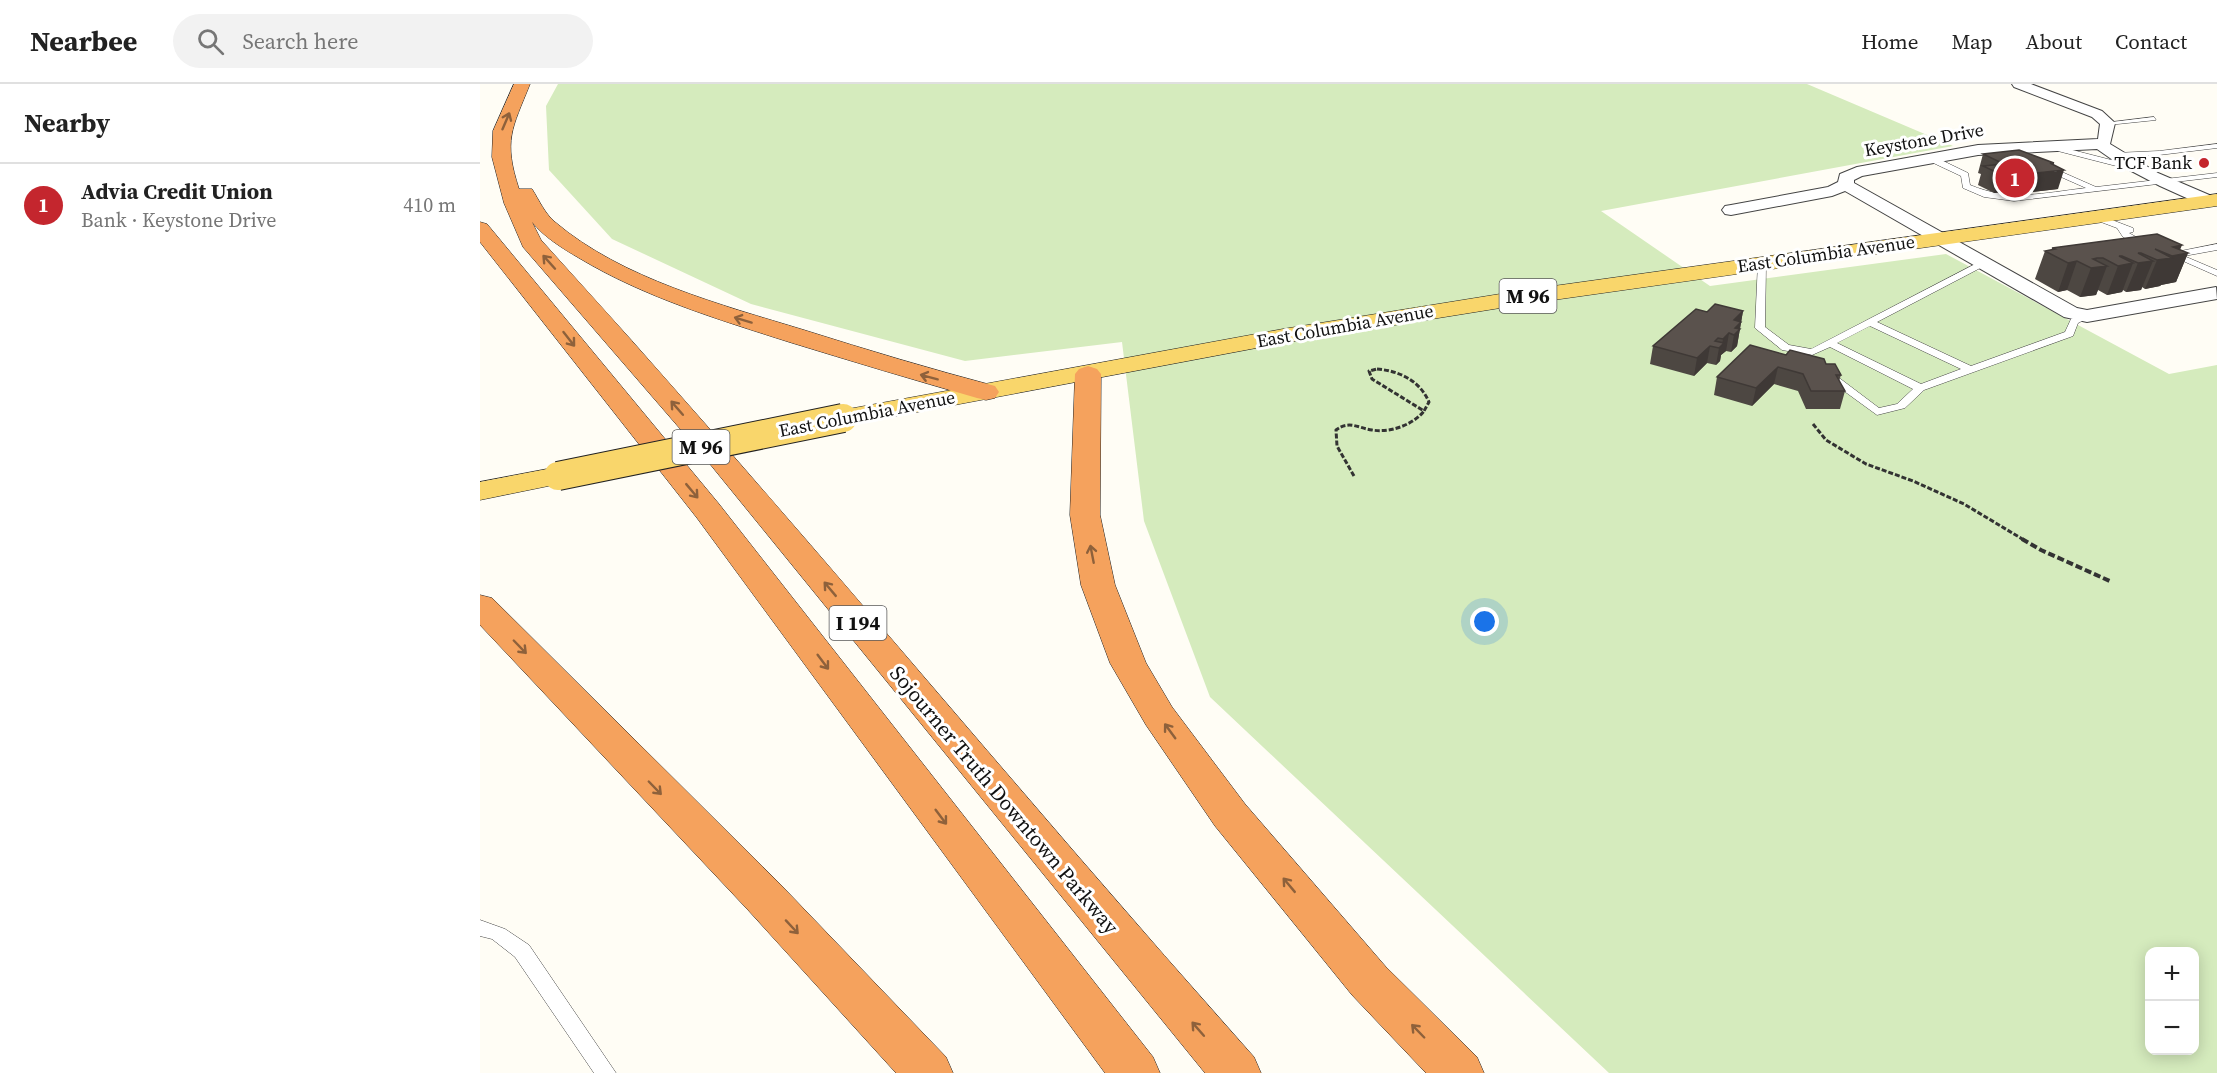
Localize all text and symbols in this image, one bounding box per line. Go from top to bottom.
search box [173,14,593,68]
text: Nearbee [30,22,137,60]
icon: search [194,25,227,58]
text: Search here [242,26,358,56]
text: Home [1861,27,1919,56]
text: Map [1952,27,1993,56]
text: About [2026,27,2082,56]
text: Contact [2115,27,2187,56]
text: Nearby [24,105,110,141]
one-way arrow [501,113,512,131]
street label: Keystone Drive [1862,117,1986,162]
place label: TCF Bank [2114,150,2192,175]
pin: 1 [1996,156,2035,200]
marker: TCF Bank [2197,156,2211,170]
text: Advia Credit Union [81,176,273,206]
text: 1 [38,191,49,219]
text: 410 m [403,191,456,219]
text: Bank · Keystone Drive [81,206,276,234]
street label: East Columbia Avenue [1736,229,1916,278]
one-way arrow [542,254,556,269]
road number: M 96 [1500,279,1556,313]
street label: East Columbia Avenue [1255,298,1435,353]
one-way arrow [734,314,753,325]
one-way arrow [562,331,575,347]
one-way arrow [920,370,939,382]
street label: East Columbia Avenue [777,384,957,443]
one-way arrow [670,401,684,416]
road number: M 96 [672,430,730,464]
one-way arrow [685,483,698,499]
one-way arrow [1086,545,1097,565]
one-way arrow [824,582,837,598]
road number: I 194 [830,606,886,640]
your location [1470,607,1499,636]
one-way arrow [513,640,528,655]
one-way arrow [817,654,830,670]
street label: Sojourner Truth Downtown Parkway [883,659,1126,940]
one-way arrow [1164,724,1176,740]
one-way arrow [648,780,663,795]
one-way arrow [935,809,947,825]
one-way arrow [1283,878,1296,894]
one-way arrow [785,920,799,935]
map controls [2145,947,2199,1055]
button: + [2145,947,2199,1001]
button: − [2145,1001,2199,1055]
one-way arrow [1191,1022,1205,1037]
one-way arrow [1411,1024,1426,1039]

